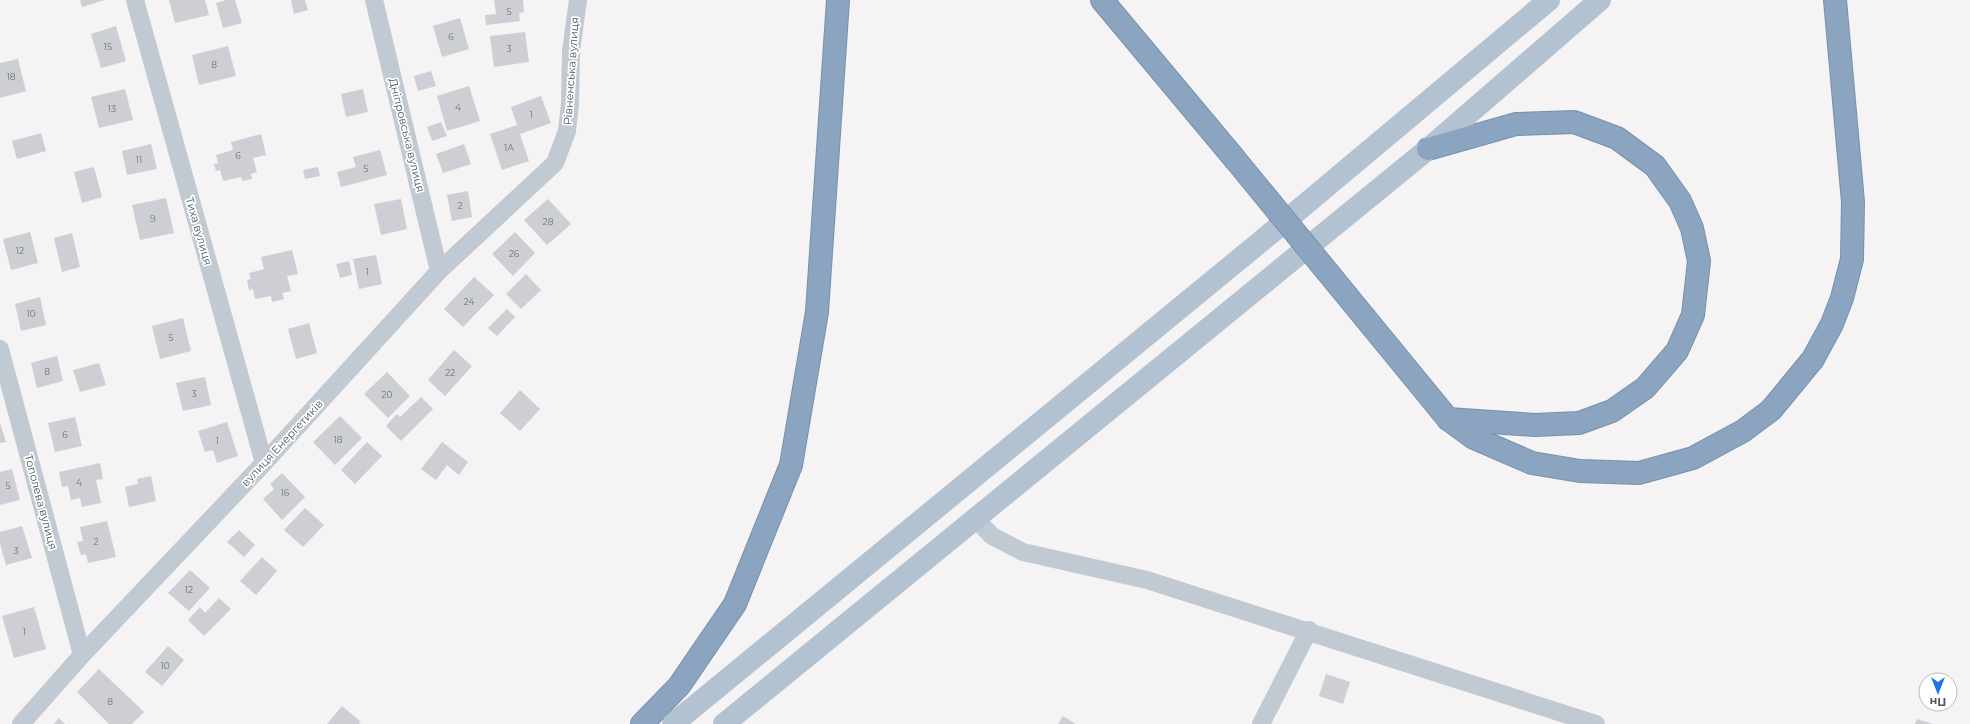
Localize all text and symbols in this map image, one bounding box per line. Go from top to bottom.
house number: 5 [506,6,512,17]
street label: Рівненська вулиця [560,17,582,125]
house number: 6 [448,31,454,42]
house number: 15 [104,41,112,52]
house number: 3 [506,43,512,54]
house number: 8 [211,59,217,70]
house number: 18 [7,71,16,82]
street label: Дніпровська вулиця [386,77,428,193]
house number: 4 [455,102,461,113]
house number: 13 [108,103,116,114]
house number: 1 [529,109,533,120]
house number: 1А [504,142,514,153]
house number: 6 [235,150,241,161]
house number: 11 [136,154,142,165]
house number: 5 [363,163,369,174]
street label: Тиха вулиця [183,195,215,267]
house number: 2 [457,200,463,211]
house number: 9 [150,213,156,224]
house number: 28 [543,216,554,227]
house number: 12 [16,245,24,256]
house number: 26 [509,248,520,259]
house number: 1 [365,266,369,277]
house number: 24 [464,296,474,307]
house number: 10 [26,308,36,319]
house number: 5 [168,332,174,343]
house number: 8 [44,366,50,377]
house number: 22 [445,367,455,378]
house number: 3 [191,388,197,399]
house number: 20 [381,389,393,400]
street label: вулиця Енергетиків [238,397,326,489]
house number: 6 [62,429,68,440]
house number: 18 [334,434,343,445]
house number: 1 [215,435,219,446]
street label: Тополева вулиця [22,453,60,551]
house number: 4 [76,477,82,488]
house number: 5 [5,480,11,491]
house number: 16 [281,487,290,498]
house number: 2 [93,536,99,547]
house number: 3 [13,545,19,556]
house number: 12 [185,584,193,595]
house number: 1 [22,626,26,637]
house number: 10 [160,660,170,671]
north arrow [1918,672,1958,712]
text: Пн [1930,695,1946,709]
house number: 8 [107,696,113,707]

